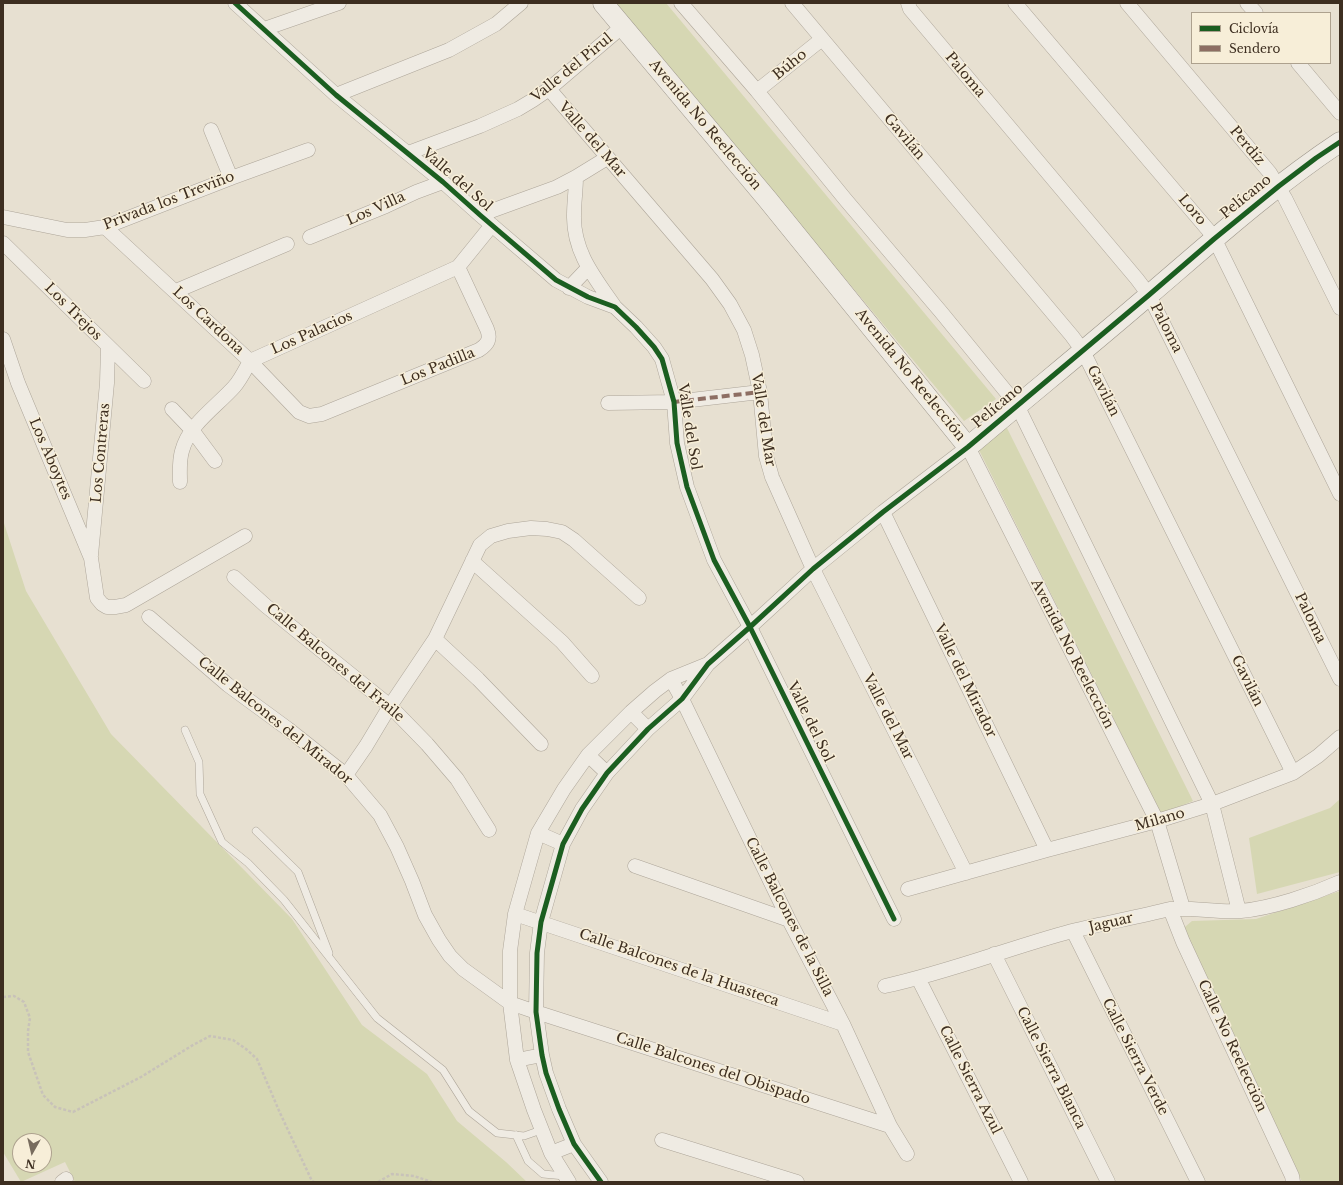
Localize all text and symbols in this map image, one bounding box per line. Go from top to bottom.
legend [1191,12,1331,64]
text: Ciclovía [1229,21,1279,36]
street label: Valle del Pirul [528,30,616,106]
text: Sendero [1229,41,1280,56]
street label: Búho [770,46,810,84]
street label: Paloma [941,49,989,101]
street label: Avenida No Reelección [645,56,765,194]
street label: Valle del Mar [555,99,629,181]
street label: Gavilán [880,111,928,163]
street label: Perdíz [1226,123,1268,169]
street label: Valle del Sol [419,145,495,215]
street label: Privada los Treviño [101,168,237,234]
street label: Pelícano [1217,171,1275,223]
street label: Los Villa [344,189,408,229]
street label: Loro [1174,191,1210,229]
street label: Los Trejos [41,280,105,344]
street label: Los Cardona [169,284,247,358]
street label: Paloma [1146,300,1186,356]
street label: Avenida No Reelección [851,305,969,445]
street label: Los Palacios [269,308,355,358]
street label: Los Padilla [399,345,477,389]
street label: Gavilán [1083,363,1123,419]
street label: Valle del Mar [747,372,779,468]
street label: Pelícano [969,380,1027,432]
street label: Valle del Sol [674,383,704,471]
street label: Los Contreras [88,402,114,504]
street label: Los Aboytes [25,416,75,502]
street label: Avenida No Reelección [1027,576,1117,732]
street label: Paloma [1291,590,1329,646]
street label: Calle Balcones del Fraile [263,600,407,726]
street label: Valle del Mirador [930,621,1000,741]
street label: Gavilán [1227,653,1267,709]
street label: Calle Balcones del Mirador [194,654,356,788]
street label: Valle del Mar [859,671,917,763]
street label: Valle del Sol [783,679,837,765]
street label: Milano [1133,805,1187,835]
street label: Calle Balcones de la Silla [741,835,837,999]
street label: Jaguar [1087,910,1135,936]
street label: Calle Balcones de la Huasteca [577,926,781,1010]
street label: Calle No Reelección [1194,977,1270,1115]
street label: Calle Sierra Verde [1098,996,1172,1118]
street label: Calle Sierra Blanca [1013,1004,1089,1132]
street label: Calle Sierra Azul [935,1023,1005,1137]
street label: Calle Balcones del Obispado [614,1030,812,1108]
north arrow [12,1133,52,1173]
text: N [24,1156,37,1172]

